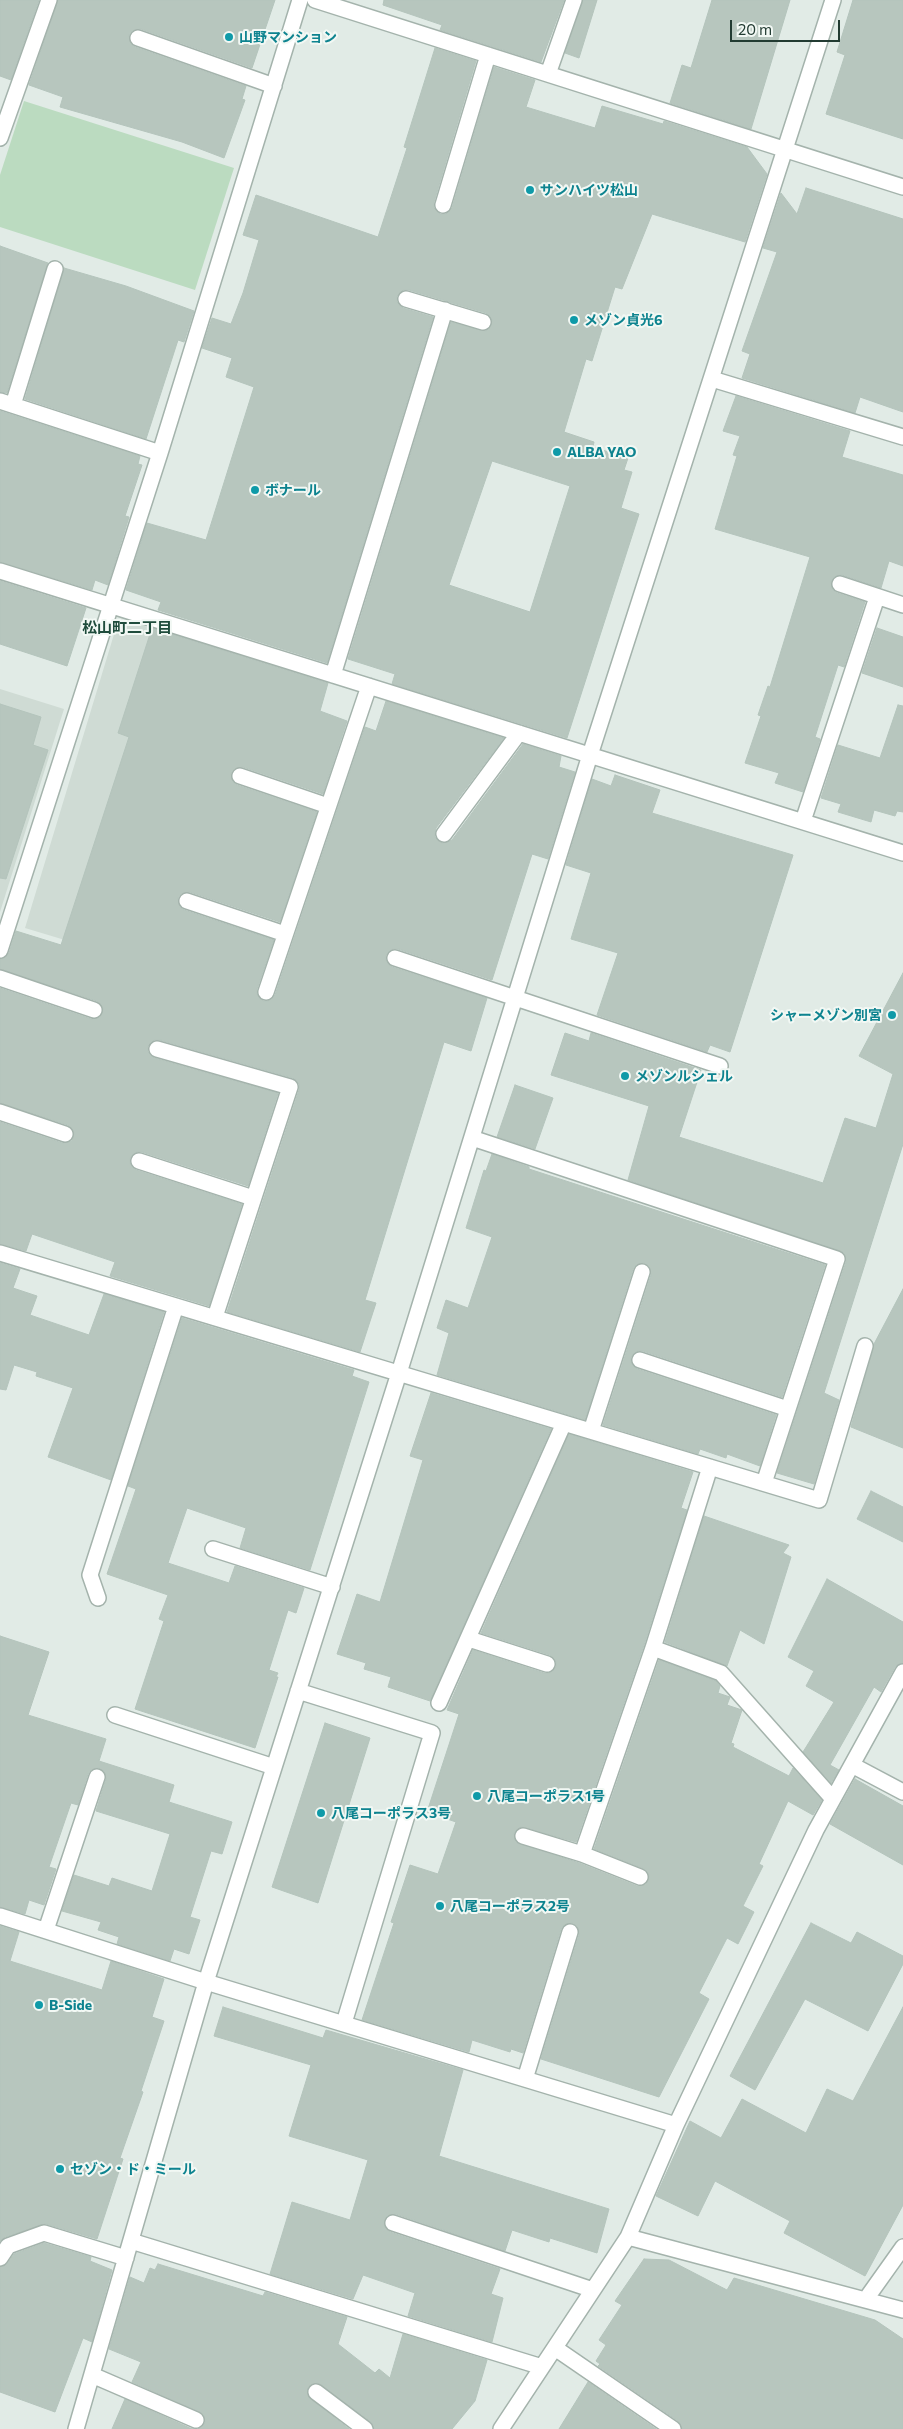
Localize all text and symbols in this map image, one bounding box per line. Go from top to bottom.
scale bar [733,10,843,42]
text: 20 m [738,20,772,38]
place label: 山野マンション [239,29,337,45]
marker: 山野マンション [223,31,235,43]
place label: サンハイツ松山 [540,182,638,198]
marker: サンハイツ松山 [524,184,536,196]
place label: メゾン貞光6 [584,312,663,328]
marker: メゾン貞光6 [568,314,580,326]
place label: ALBA YAO [567,444,636,460]
marker: ALBA YAO [551,446,563,458]
place label: ボナール [265,482,321,498]
marker: ボナール [249,484,261,496]
district label: 松山町二丁目 [82,619,172,637]
place label: シャーメゾン別宮 [770,1007,882,1023]
marker: シャーメゾン別宮 [886,1009,898,1021]
place label: メゾンルシェル [635,1068,733,1084]
marker: メゾンルシェル [619,1070,631,1082]
place label: 八尾コーポラス1号 [487,1788,605,1804]
marker: 八尾コーポラス1号 [471,1790,483,1802]
place label: 八尾コーポラス3号 [331,1805,451,1821]
marker: 八尾コーポラス3号 [315,1807,327,1819]
place label: 八尾コーポラス2号 [450,1898,570,1914]
marker: 八尾コーポラス2号 [434,1900,446,1912]
place label: B-Side [49,1997,92,2013]
marker: B-Side [33,1999,45,2011]
place label: セゾン・ド・ミール [70,2161,196,2177]
marker: セゾン・ド・ミール [54,2163,66,2175]

